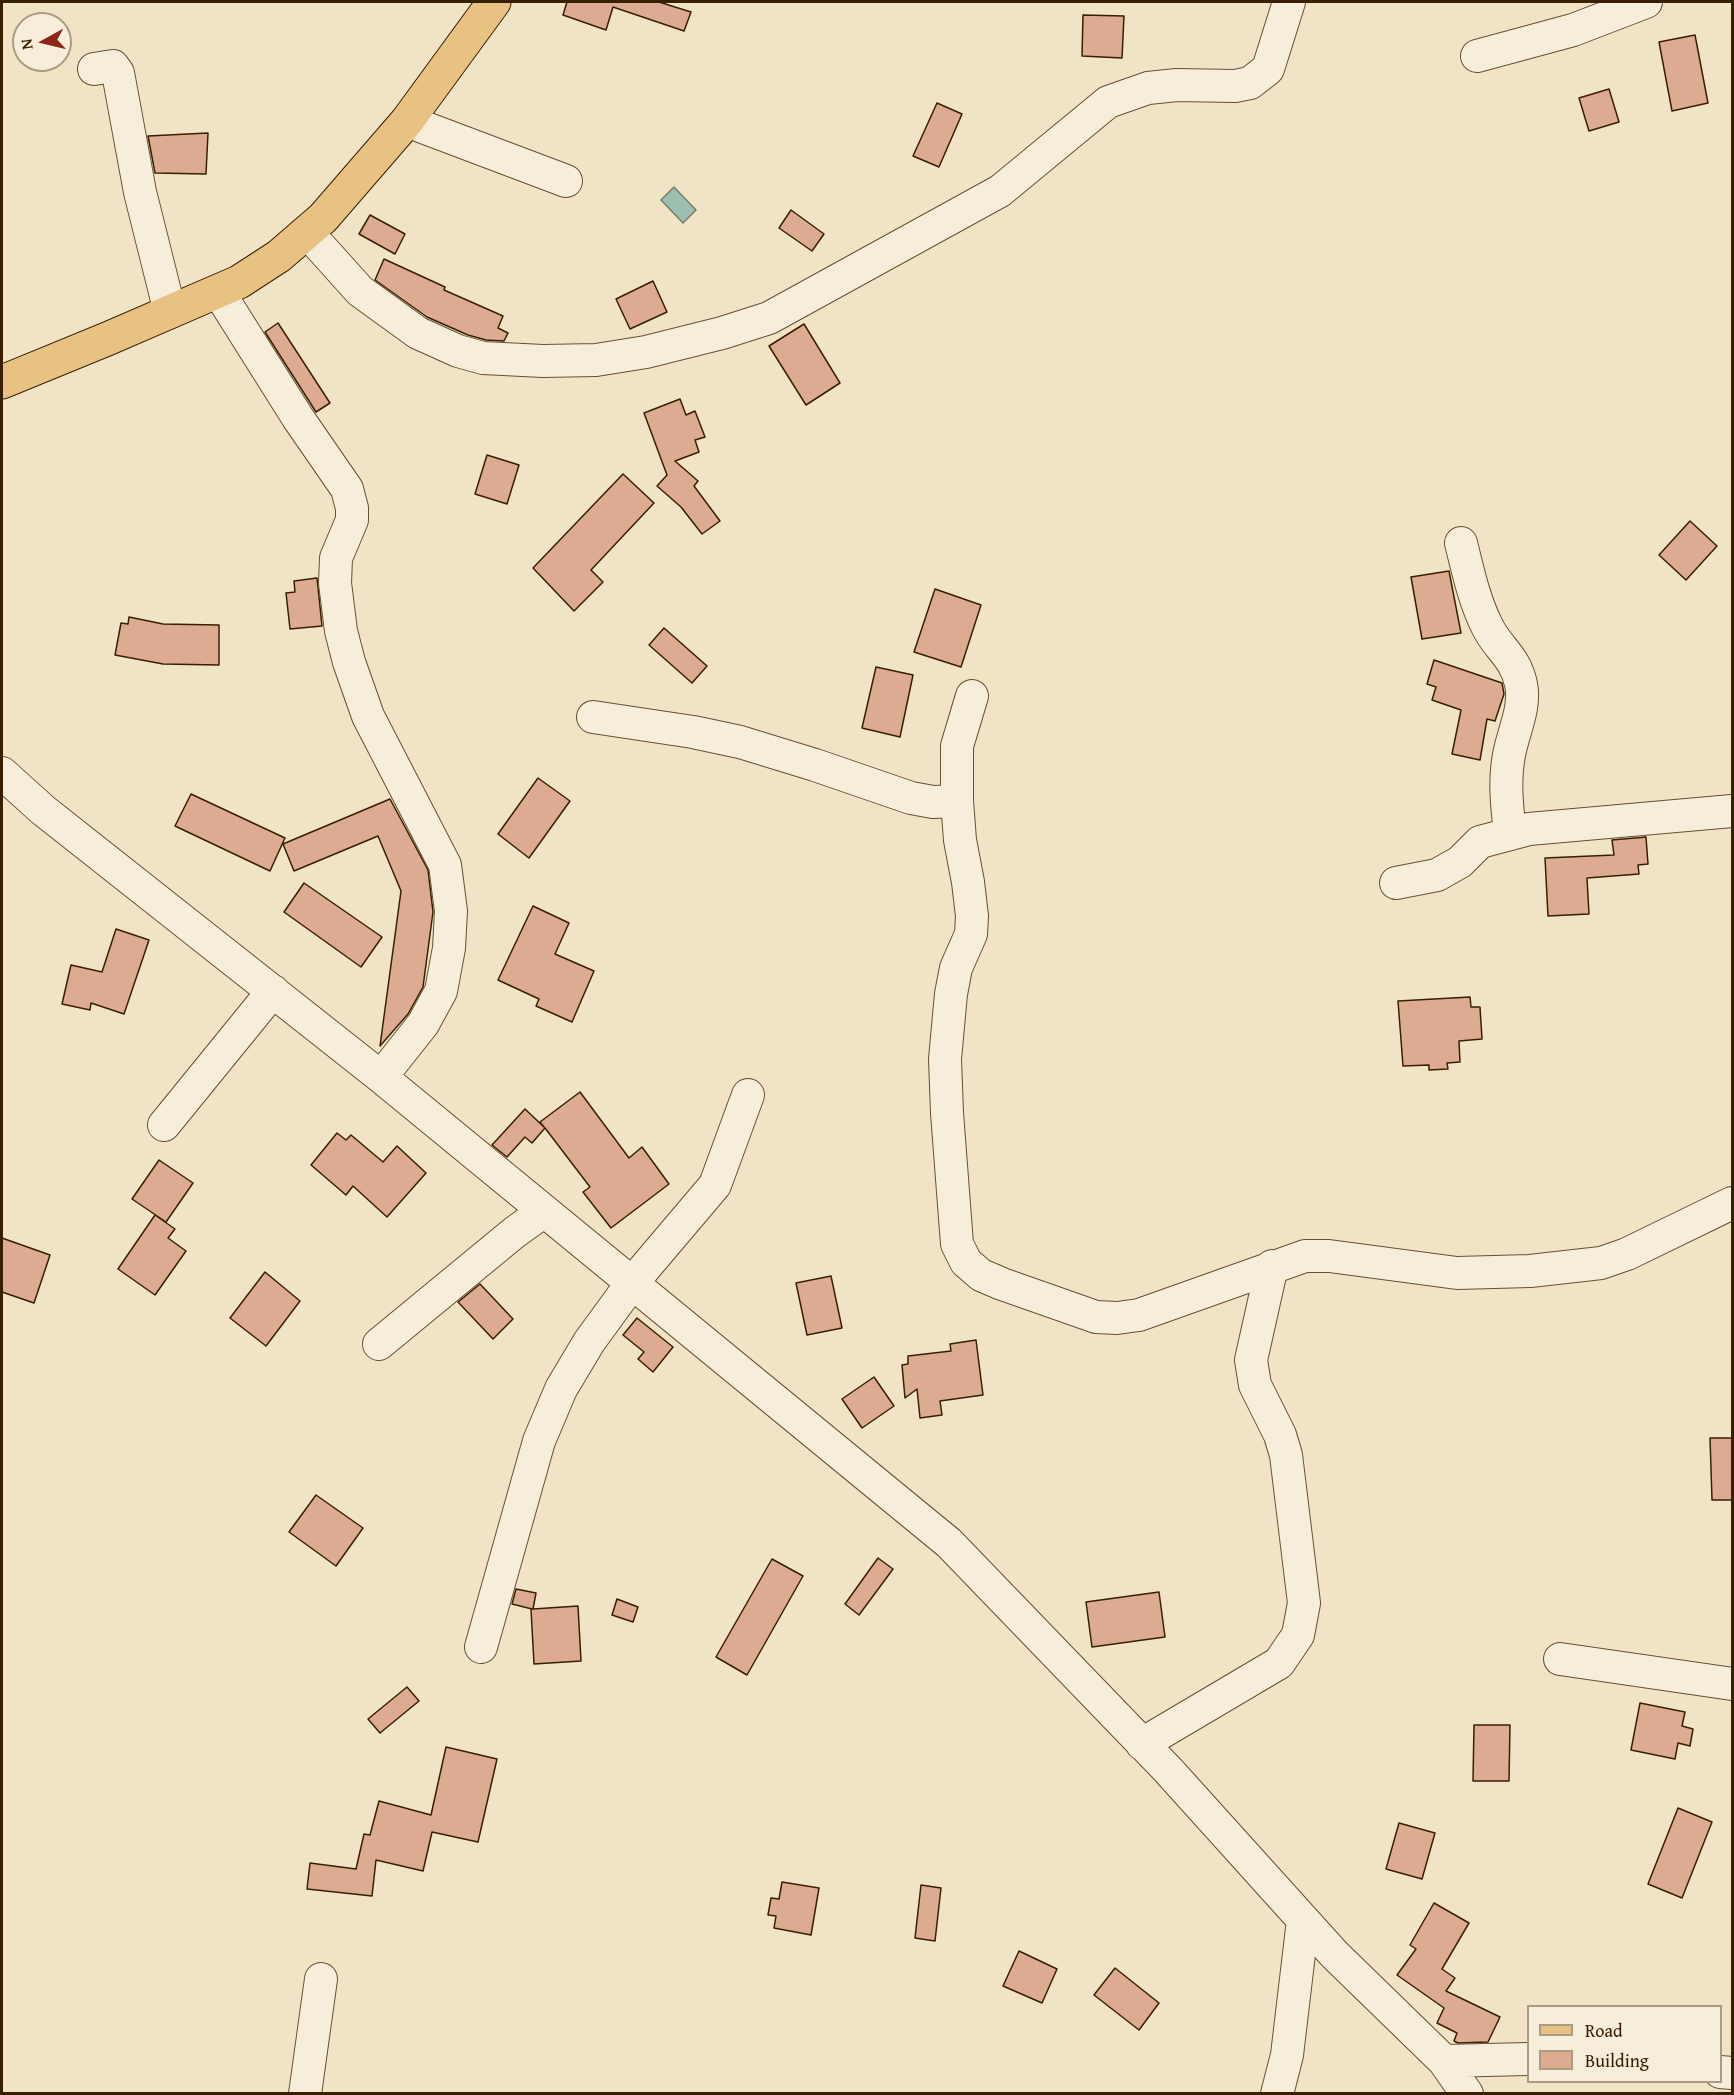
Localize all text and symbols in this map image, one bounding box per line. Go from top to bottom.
north arrow [12,12,72,72]
text: N [14,37,39,51]
legend [1527,2005,1722,2083]
text: Road [1585,2017,1623,2044]
text: Building [1585,2047,1649,2074]

